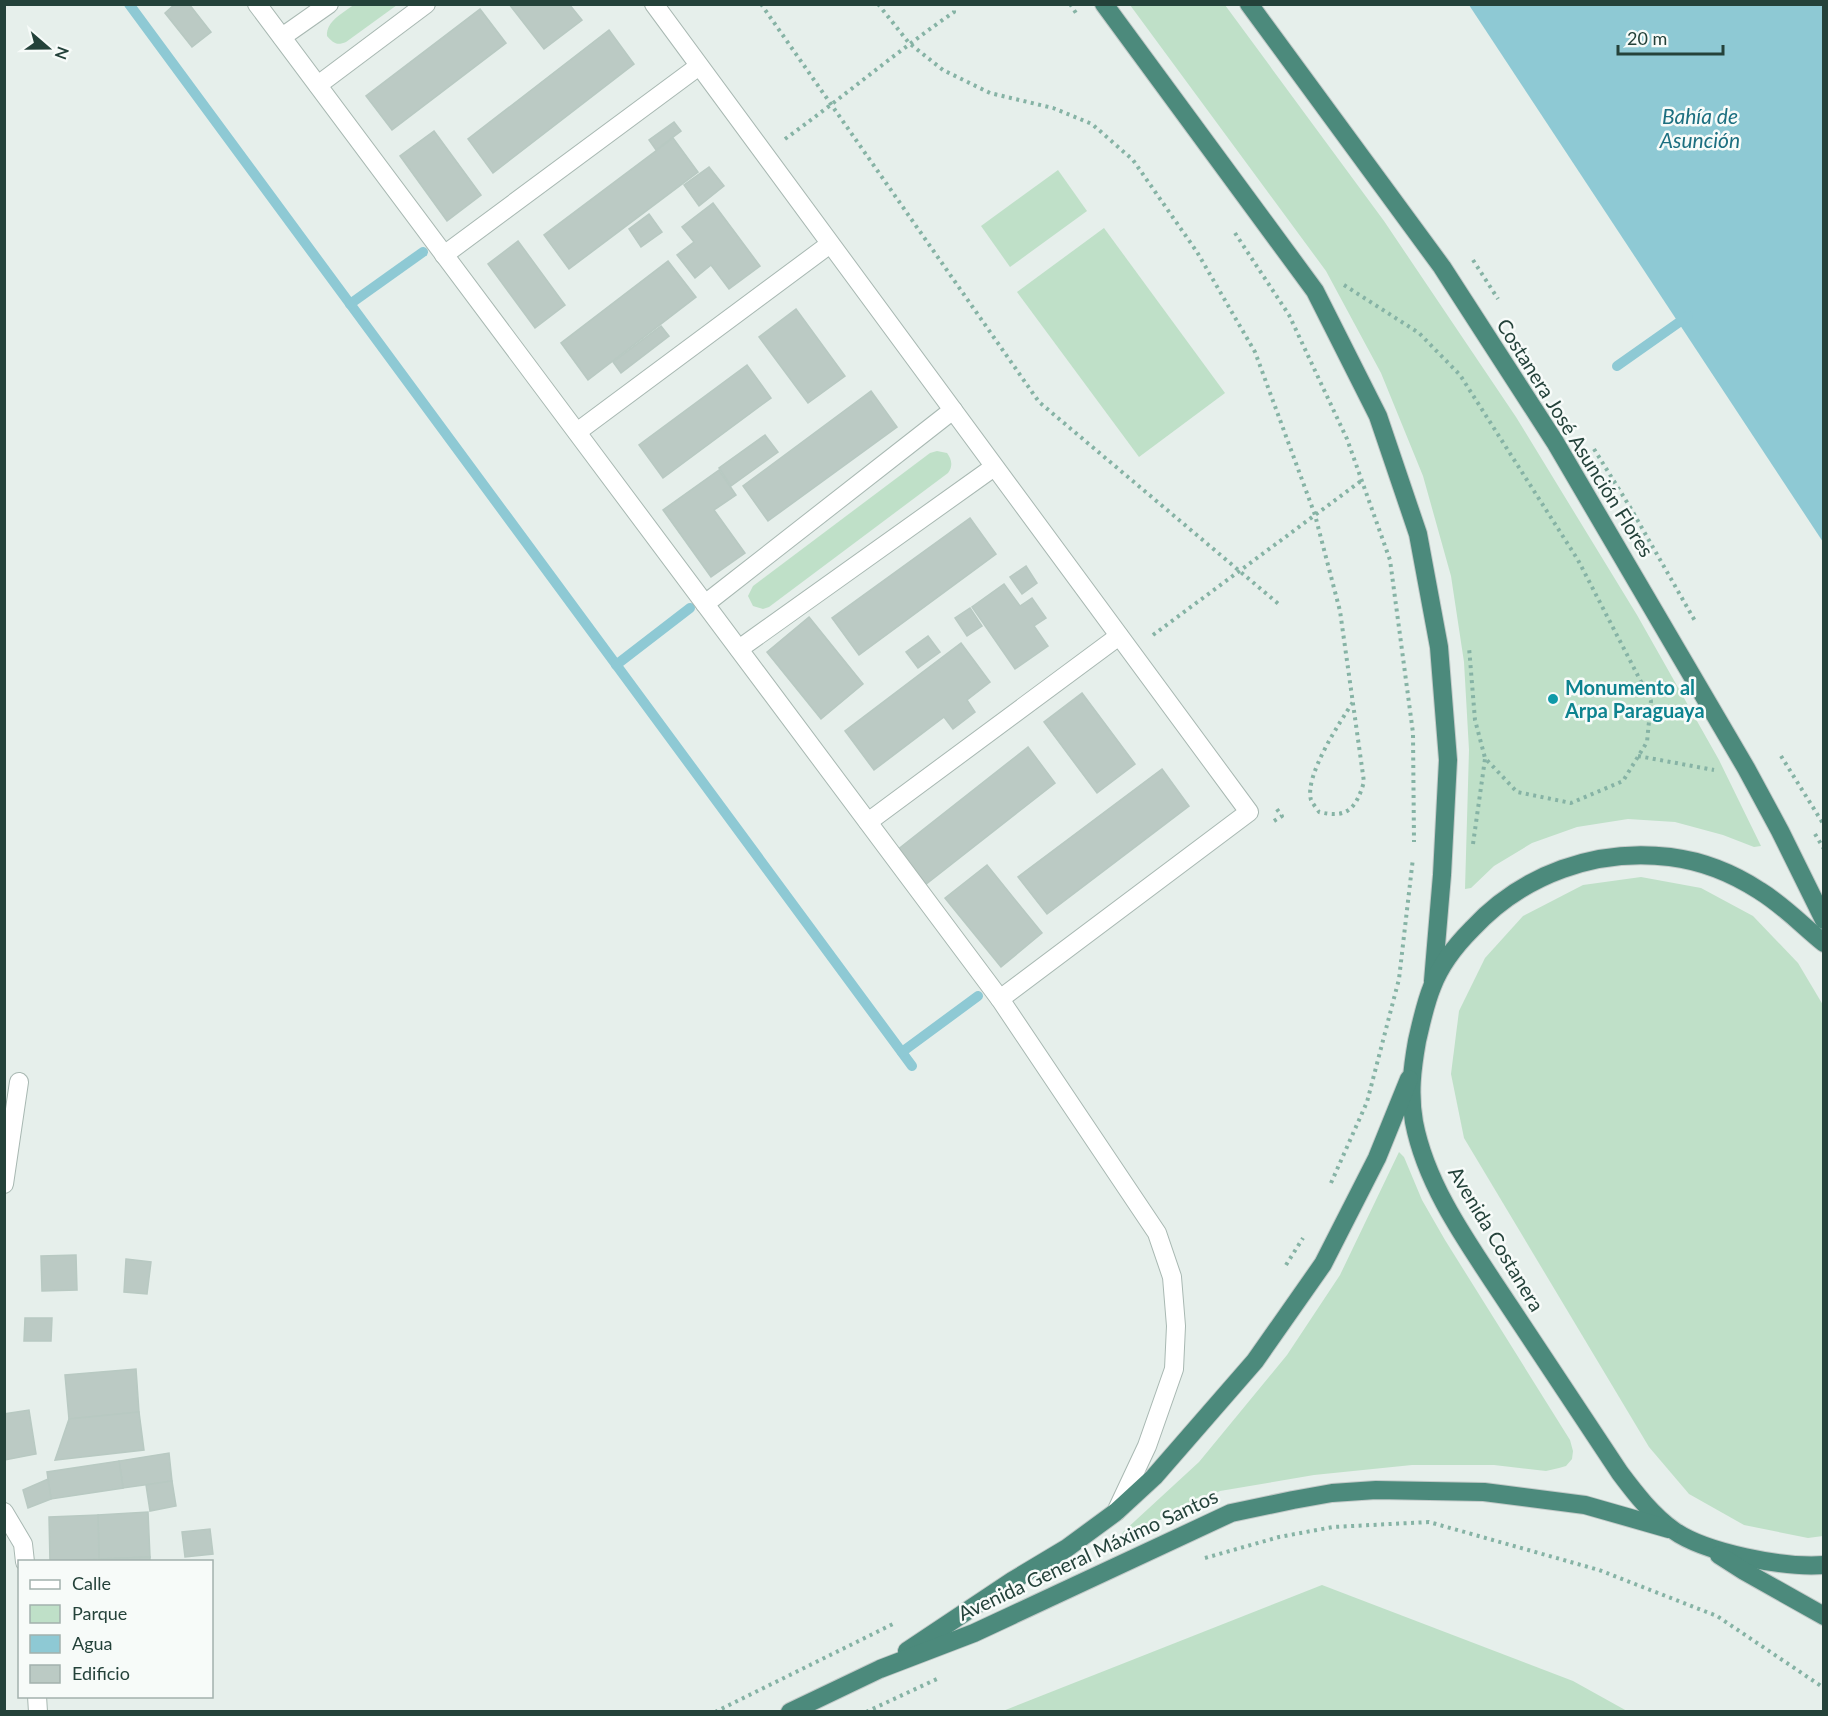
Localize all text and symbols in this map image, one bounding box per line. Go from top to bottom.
north arrow [18,18,78,78]
scale bar [1618,18,1723,56]
text: 20 m [1627,27,1667,49]
text: N [52,44,74,62]
water label: Bahía de Asunción [1659,103,1740,152]
street label: Costanera José Asunción Flores [1492,314,1659,561]
place label: Monumento al Arpa Paraguaya [1564,675,1705,722]
marker: Monumento al Arpa Paraguaya [1546,692,1560,706]
street label: Avenida Costanera [1444,1162,1550,1315]
street label: Avenida General Máximo Santos [954,1483,1221,1625]
legend [18,1560,213,1698]
text: Calle [72,1572,111,1594]
text: Parque [72,1602,127,1624]
text: Agua [72,1632,113,1654]
text: Edificio [72,1662,130,1684]

